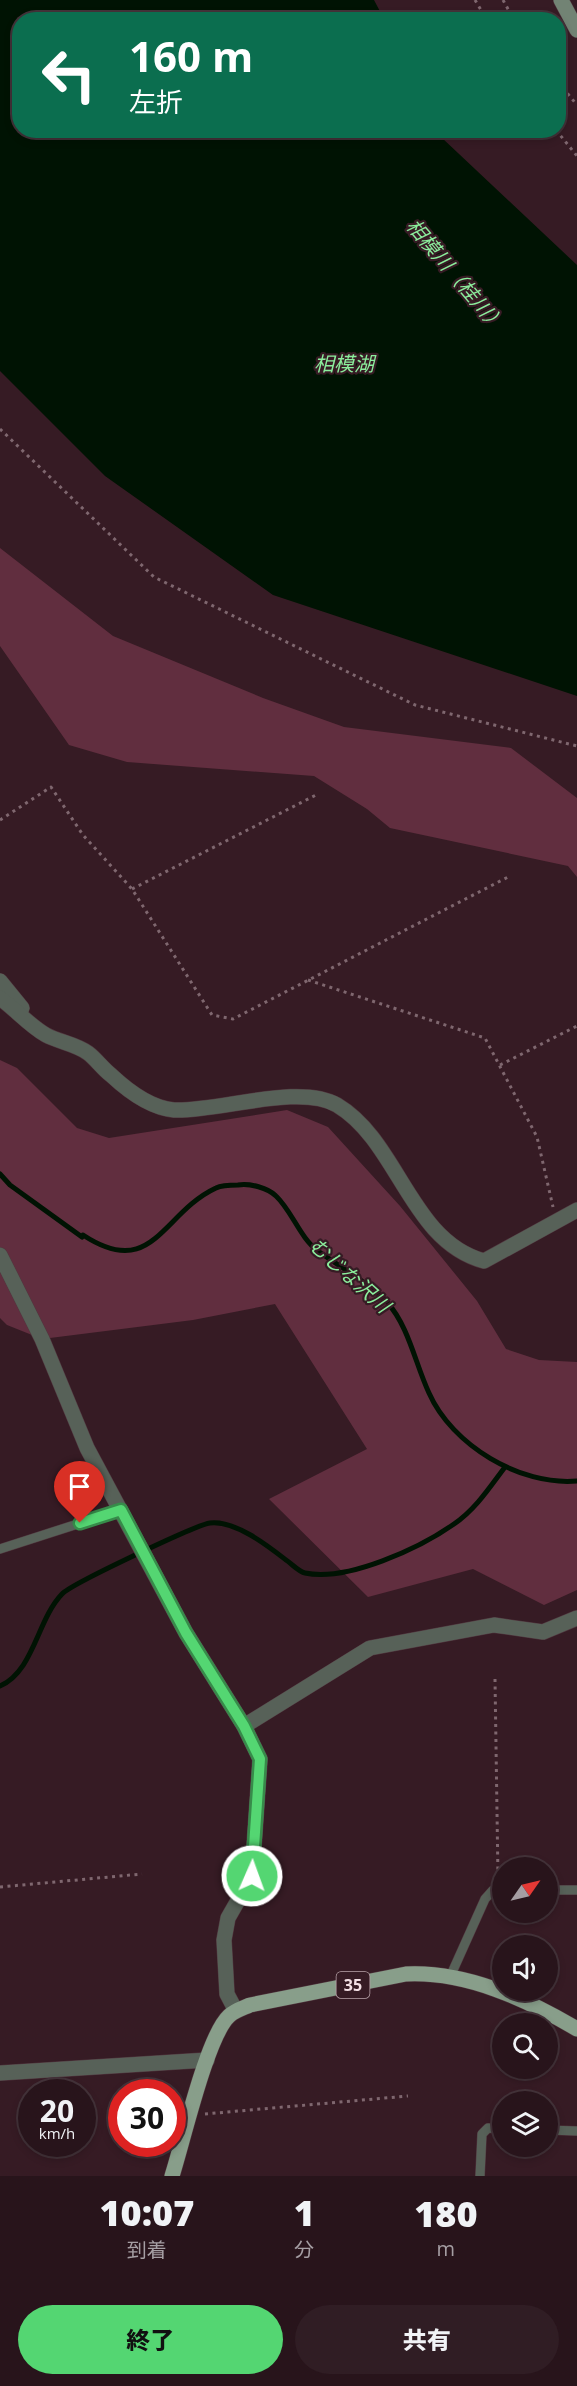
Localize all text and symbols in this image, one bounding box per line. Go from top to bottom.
text: 160 m [129,27,253,84]
icon: left [30,36,108,114]
text: 左折 [129,83,183,120]
water label: 相模川（桂川） [401,213,511,337]
water label: 相模湖 [314,350,377,377]
water label: むじな沢川 [304,1232,398,1320]
pin [54,1461,105,1523]
icon: arrive [63,1470,96,1503]
position arrow [220,1844,284,1908]
north arrow [492,1857,558,1923]
map controls [492,1857,558,2157]
button: sound [492,1935,558,2001]
road number: 35 [336,1972,370,1998]
button: search [492,2013,558,2079]
speed limit sign: 30 [108,2079,186,2157]
text: 20 [40,2090,74,2131]
button: layers [492,2091,558,2157]
text: km/h [39,2123,75,2143]
text: 10:07 [99,2188,194,2237]
text: 1 [294,2188,315,2237]
text: 180 [414,2189,478,2238]
text: m [437,2235,455,2262]
text: 到着 [127,2236,167,2263]
text: 分 [294,2236,314,2263]
button: 終了 [18,2305,283,2374]
button: 共有 [295,2305,559,2374]

